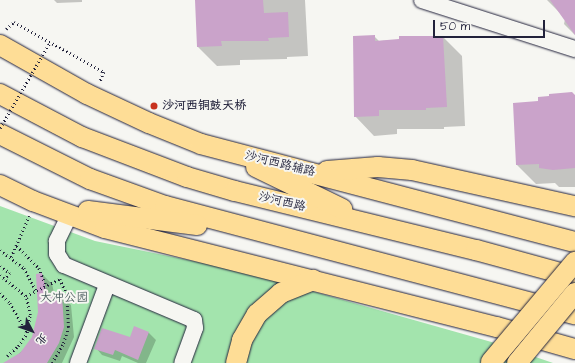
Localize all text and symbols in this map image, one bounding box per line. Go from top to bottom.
scale bar [435,12,547,38]
text: 50 m [440,18,470,35]
place label: 沙河西铜鼓天桥 [162,99,246,113]
marker: 沙河西铜鼓天桥 [149,101,159,111]
street label: 沙河西路辅路 [243,148,317,180]
street label: 沙河西路 [257,190,307,214]
park label: 大冲公园 [40,291,88,305]
north arrow [12,311,52,351]
text: 北 [32,330,51,348]

